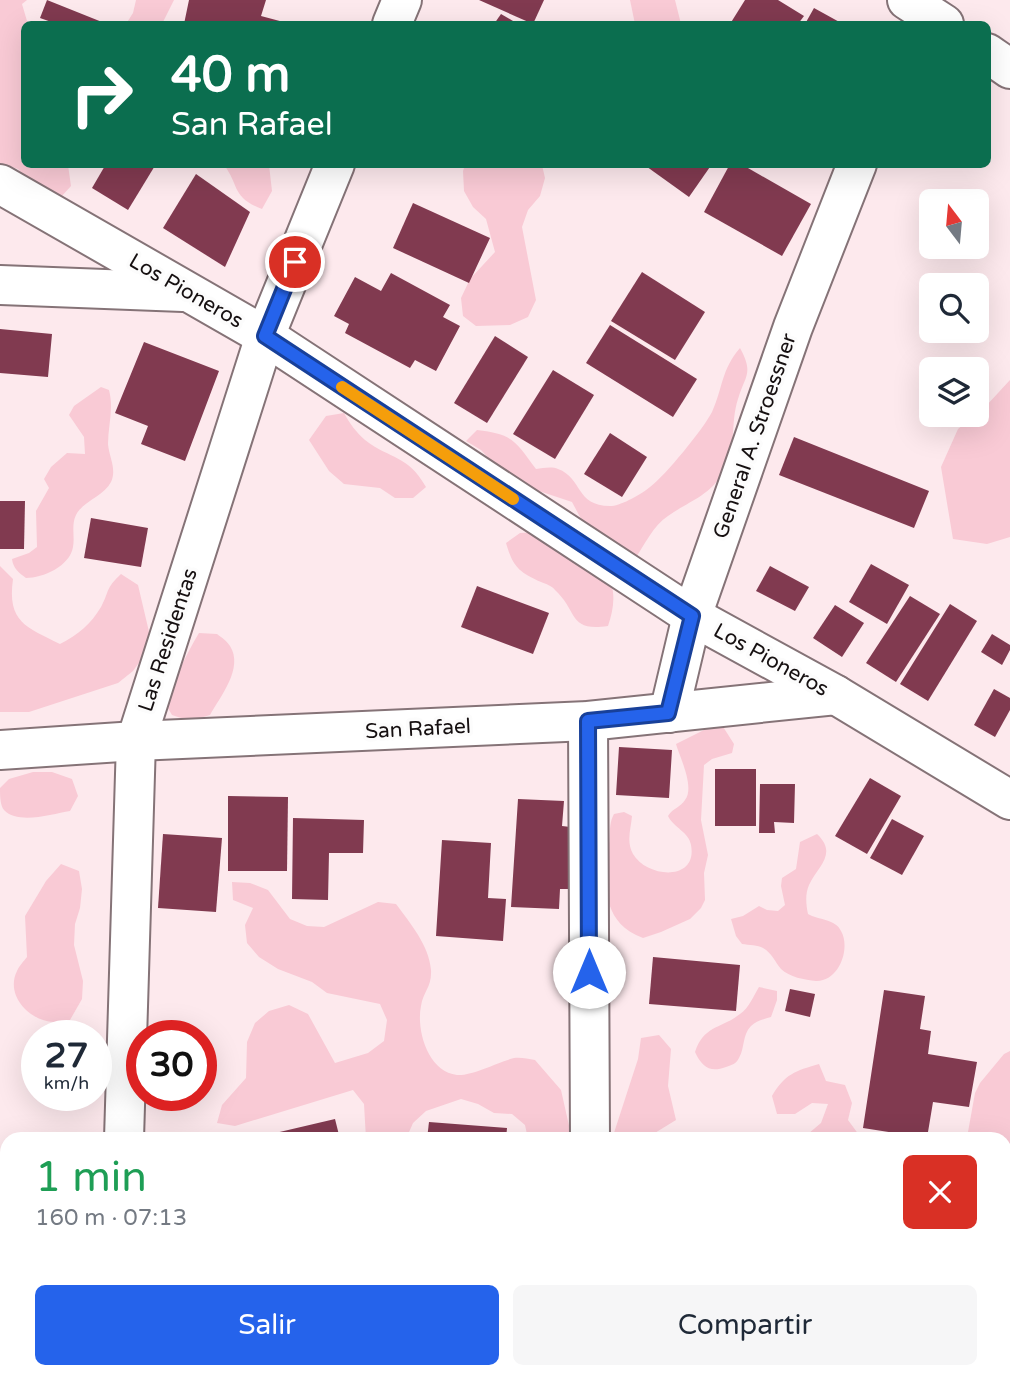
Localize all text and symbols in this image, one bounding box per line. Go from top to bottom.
text: 40 m [171,46,290,105]
icon: right [56,49,147,140]
text: San Rafael [171,106,333,144]
north arrow [919,189,989,259]
map controls [919,189,989,427]
pin [265,232,325,292]
icon: arrive [276,243,314,281]
street label: Los Pioneros [124,248,248,334]
button: search [919,273,989,343]
street label: General A. Stroessner [708,330,802,542]
button: layers [919,357,989,427]
street label: Las Residentas [133,565,203,715]
street label: Los Pioneros [709,618,833,702]
street label: San Rafael [364,714,472,744]
position arrow [552,935,626,1009]
speed limit sign: 30 [126,1020,217,1111]
text: 27 [45,1035,88,1077]
text: km/h [44,1072,89,1094]
text: 1 min [35,1152,147,1203]
button: close [903,1155,977,1229]
text: 160 m · 07:13 [35,1204,187,1232]
button: Salir [35,1285,499,1365]
button: Compartir [513,1285,977,1365]

